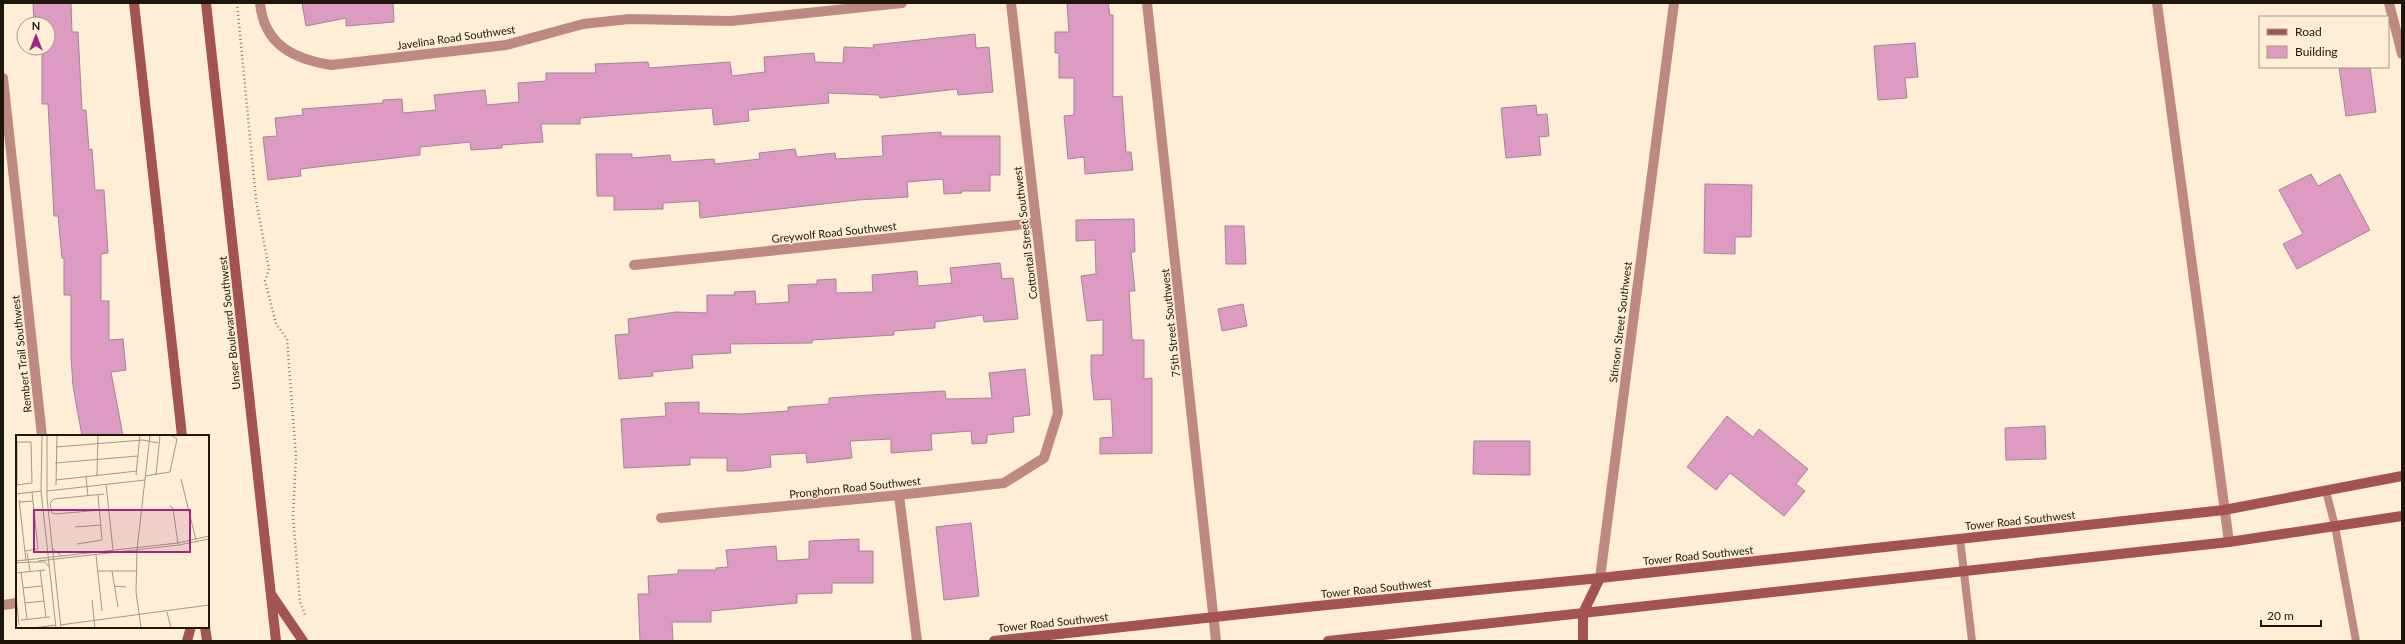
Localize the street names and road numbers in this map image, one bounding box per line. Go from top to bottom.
street label: Javelina Road Southwest [396,22,516,52]
street label: Cottontail Street Southwest [1010,166,1040,300]
street label: Greywolf Road Southwest [771,219,897,245]
street label: Unser Boulevard Southwest [216,256,242,390]
street label: Stinson Street Southwest [1606,261,1634,383]
street label: 75th Street Southwest [1158,268,1182,378]
street label: Rembert Trail Southwest [8,295,34,413]
street label: Pronghorn Road Southwest [788,474,922,500]
street label: Tower Road Southwest [1964,508,2076,532]
street label: Tower Road Southwest [1642,543,1754,567]
street label: Tower Road Southwest [1320,576,1432,600]
street label: Tower Road Southwest [997,610,1109,634]

